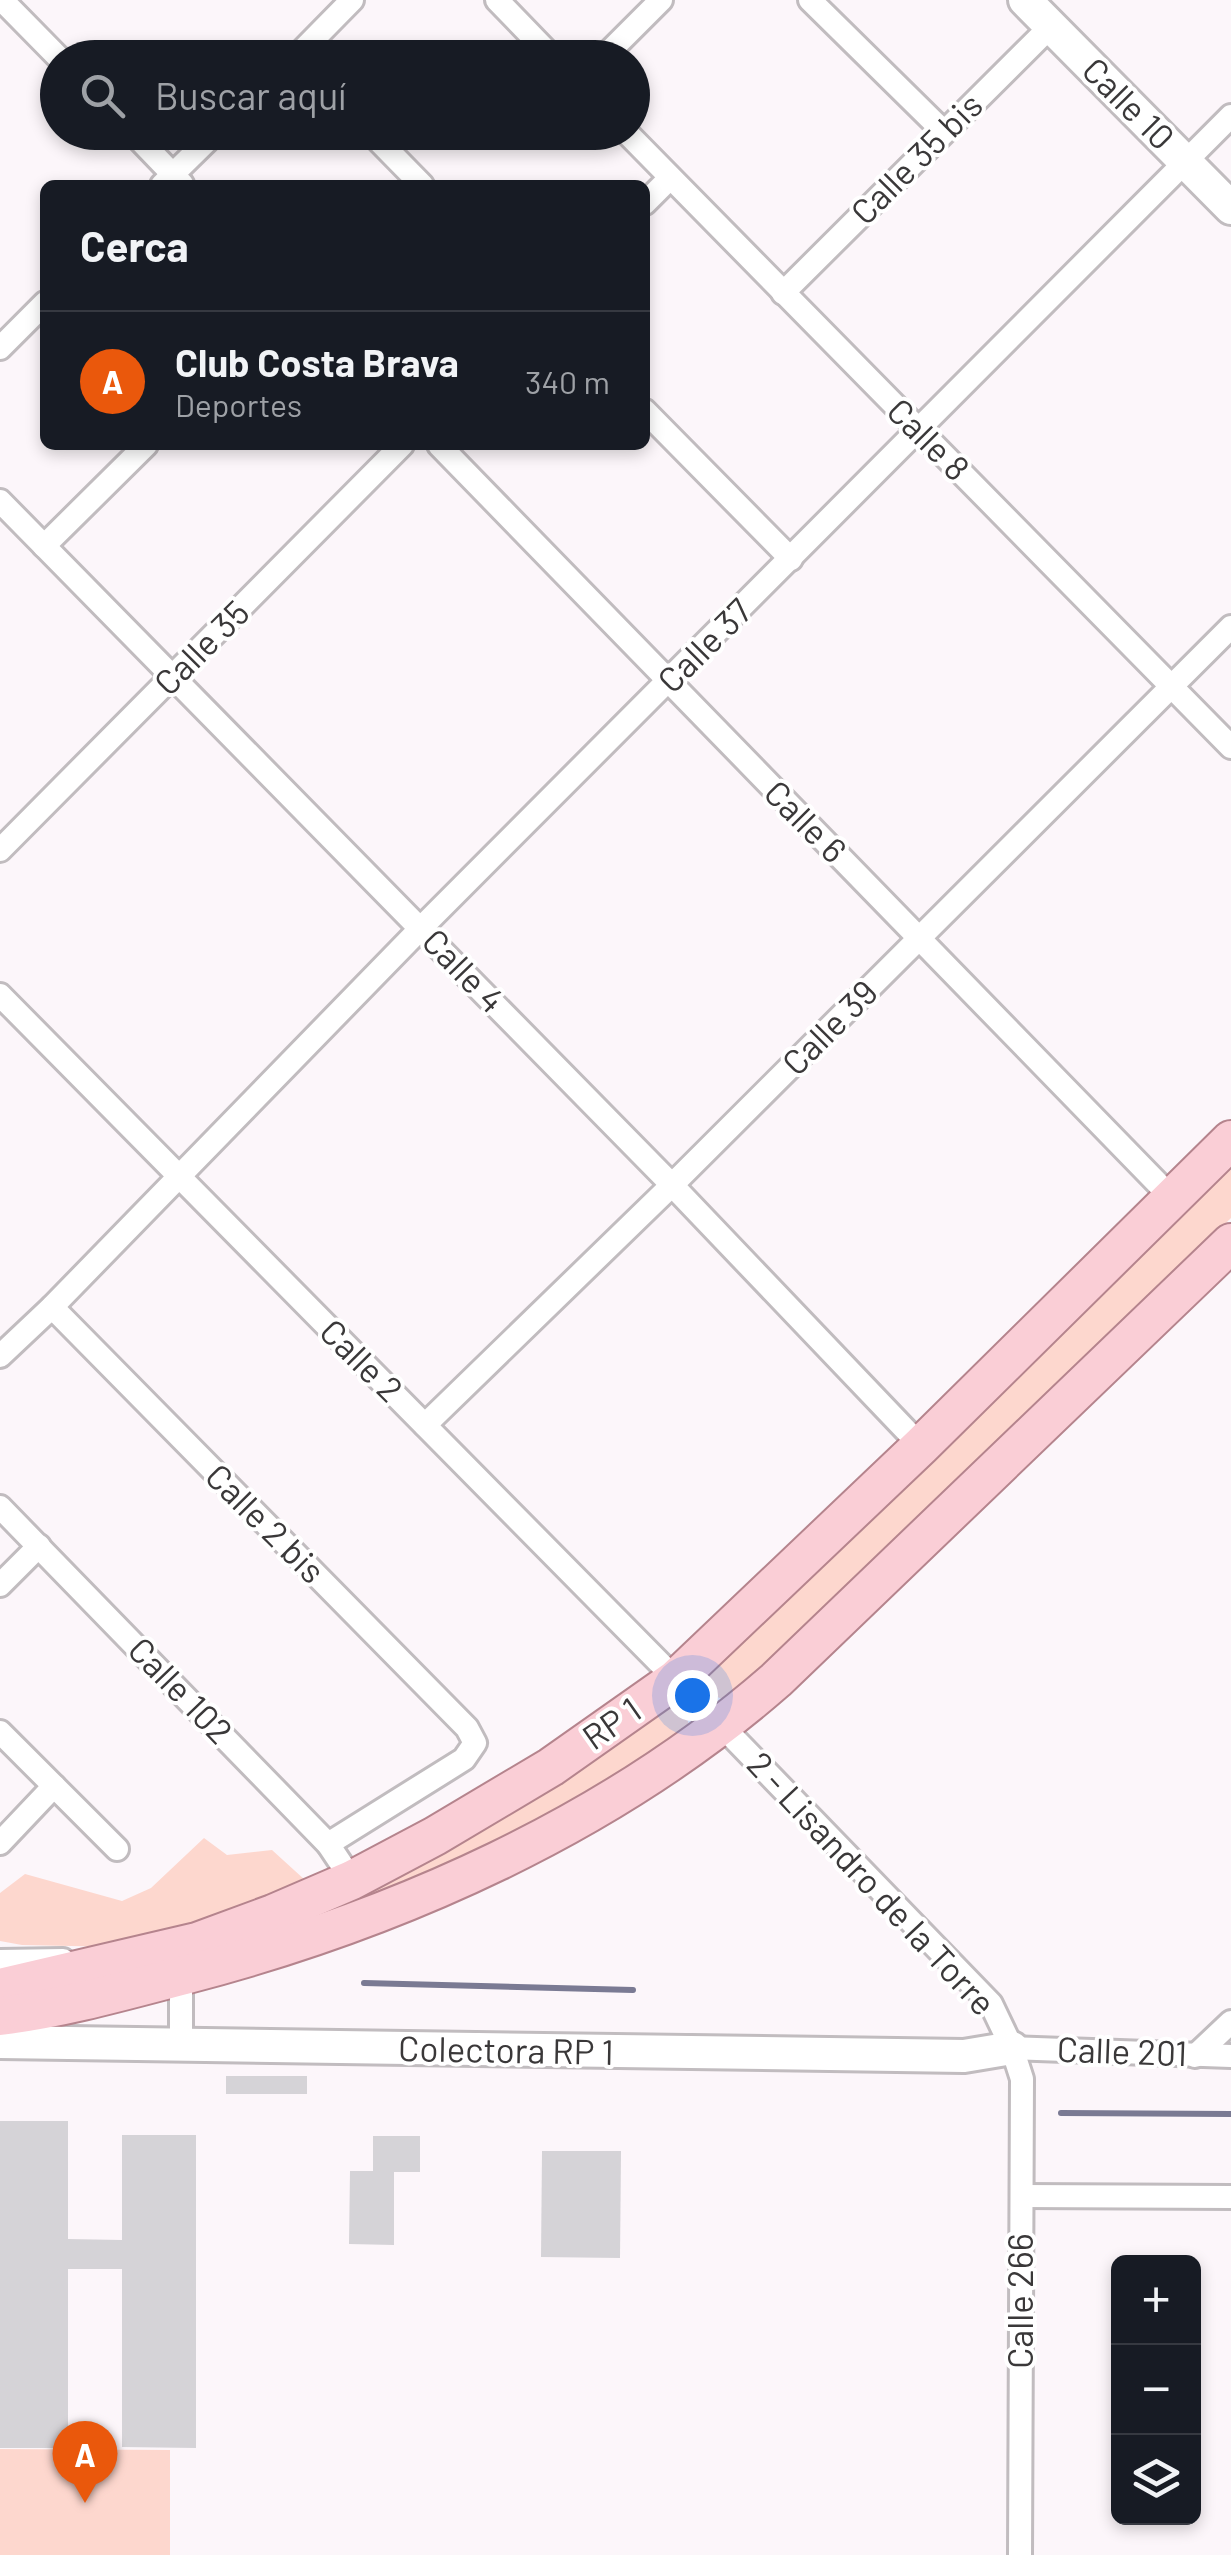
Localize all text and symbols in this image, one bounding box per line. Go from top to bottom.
search box [40,40,650,150]
street label: Calle 10 [1075,48,1184,157]
icon: search [75,68,130,123]
text: Buscar aquí [155,72,346,118]
street label: Calle 35 bis [841,83,990,232]
text: Cerca [80,220,189,270]
text: Club Costa Brava [175,339,459,385]
text: A [102,362,123,400]
text: 340 m [525,362,610,400]
text: Deportes [175,385,302,423]
street label: Calle 8 [880,389,979,488]
street label: Calle 37 [648,589,759,700]
street label: Calle 35 [144,590,257,703]
street label: Calle 6 [757,771,856,870]
street label: Calle 4 [415,919,514,1020]
street label: Calle 39 [772,970,885,1083]
street label: Calle 2 [312,1310,412,1410]
street label: Calle 2 bis [198,1454,335,1591]
street label: Calle 102 [121,1628,242,1751]
your location [667,1670,718,1721]
street label: RP 1 [574,1688,648,1757]
street label: 2 - Lisandro de la Torre [740,1742,1005,2023]
street label: Colectora RP 1 [398,2026,614,2072]
street label: Calle 201 [1056,2027,1188,2073]
street label: Calle 266 [998,2233,1040,2369]
map controls [1111,2255,1201,2525]
button: + [1111,2255,1201,2345]
button: − [1111,2345,1201,2435]
pin: A [52,2420,118,2503]
button: layers [1111,2435,1201,2525]

